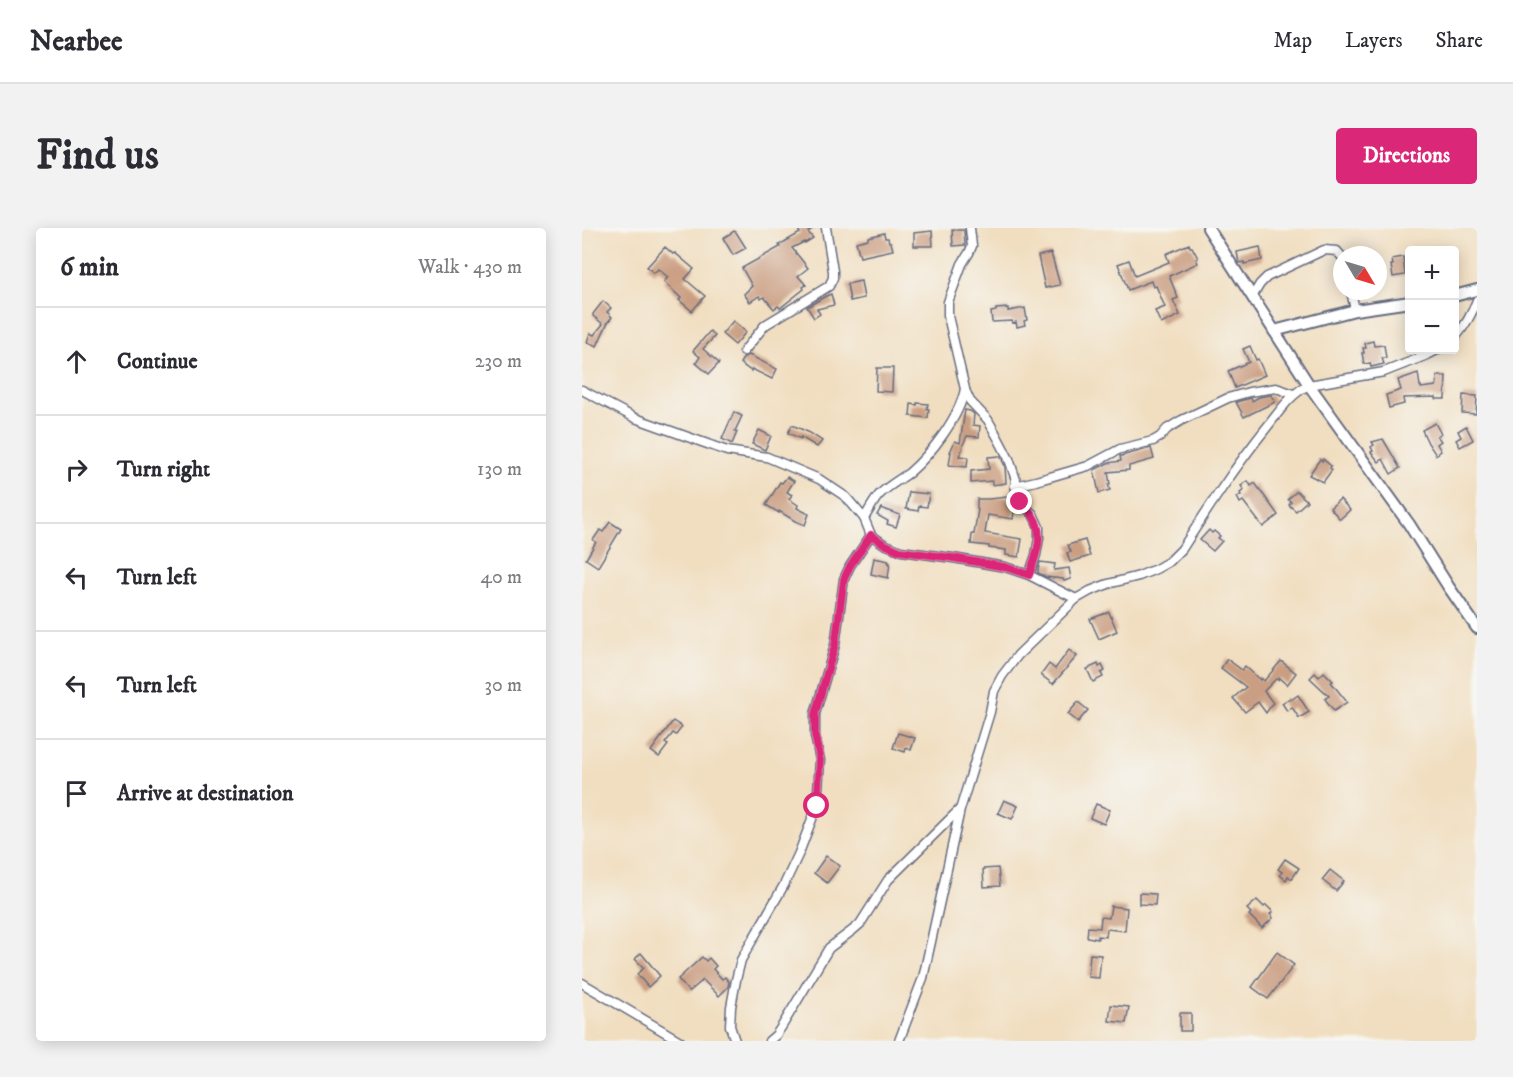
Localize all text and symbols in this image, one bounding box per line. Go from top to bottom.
text: Nearbee [30,24,123,59]
text: Map [1273,28,1312,54]
text: Layers [1345,28,1403,54]
text: Share [1436,28,1483,54]
button: Directions [1336,128,1477,184]
text: Find us [36,130,159,182]
north arrow [1333,246,1387,300]
map controls [1405,246,1459,354]
button: + [1405,246,1459,300]
text: 6 min [60,251,119,284]
text: Walk · 430 m [418,255,522,280]
button: − [1405,300,1459,354]
icon: ahead [60,345,93,378]
text: Continue [117,348,198,375]
text: 230 m [475,349,522,374]
icon: right [60,453,93,486]
text: Turn right [117,456,210,483]
text: 130 m [477,457,522,482]
route end [1006,488,1032,514]
icon: left [60,561,93,594]
text: Turn left [117,564,197,591]
text: 40 m [480,565,522,590]
icon: left [60,669,93,702]
text: Turn left [117,672,197,699]
text: 30 m [484,673,522,698]
icon: arrive [60,777,93,810]
text: Arrive at destination [117,780,294,807]
route start [803,792,829,818]

